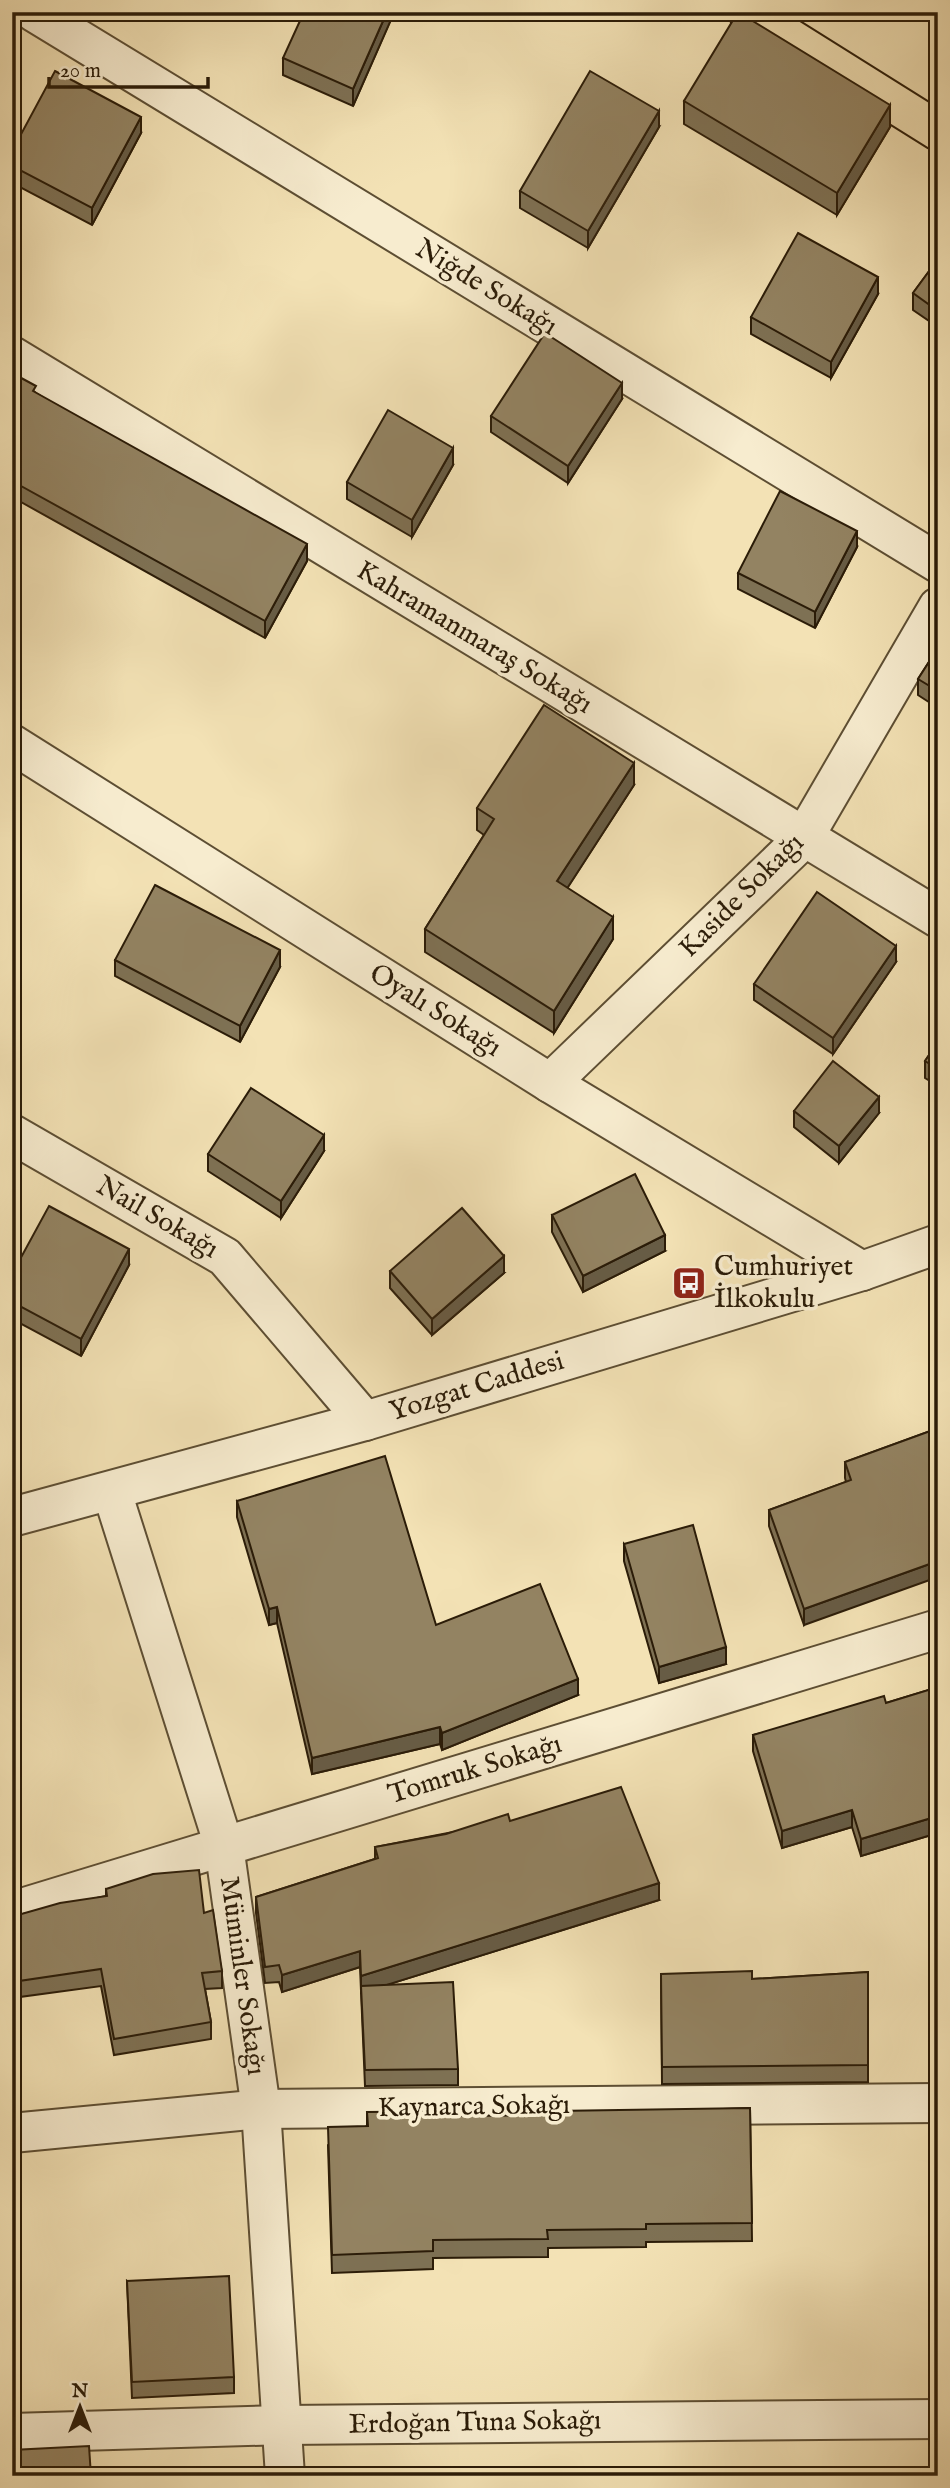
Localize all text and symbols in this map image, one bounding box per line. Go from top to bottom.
scale bar [49,46,208,90]
text: 20 m [60,58,101,85]
street label: Niğde Sokağı [409,232,563,344]
street label: Kahramanmaraş Sokağı [350,554,598,722]
street label: Kaside Sokağı [672,826,812,966]
street label: Oyalı Sokağı [362,957,508,1065]
street label: Nail Sokağı [89,1169,225,1267]
place label: Cumhuriyet İlkokulu [714,1250,853,1317]
bus stop icon: Cumhuriyet İlkokulu [670,1264,708,1302]
street label: Yozgat Caddesi [386,1344,568,1430]
street label: Tomruk Sokağı [384,1727,566,1813]
street label: Müminler Sokağı [211,1874,273,2078]
street label: Kaynarca Sokağı [377,2088,571,2126]
north arrow [46,2372,116,2442]
text: N [71,2380,89,2404]
street label: Erdoğan Tuna Sokağı [348,2403,602,2443]

